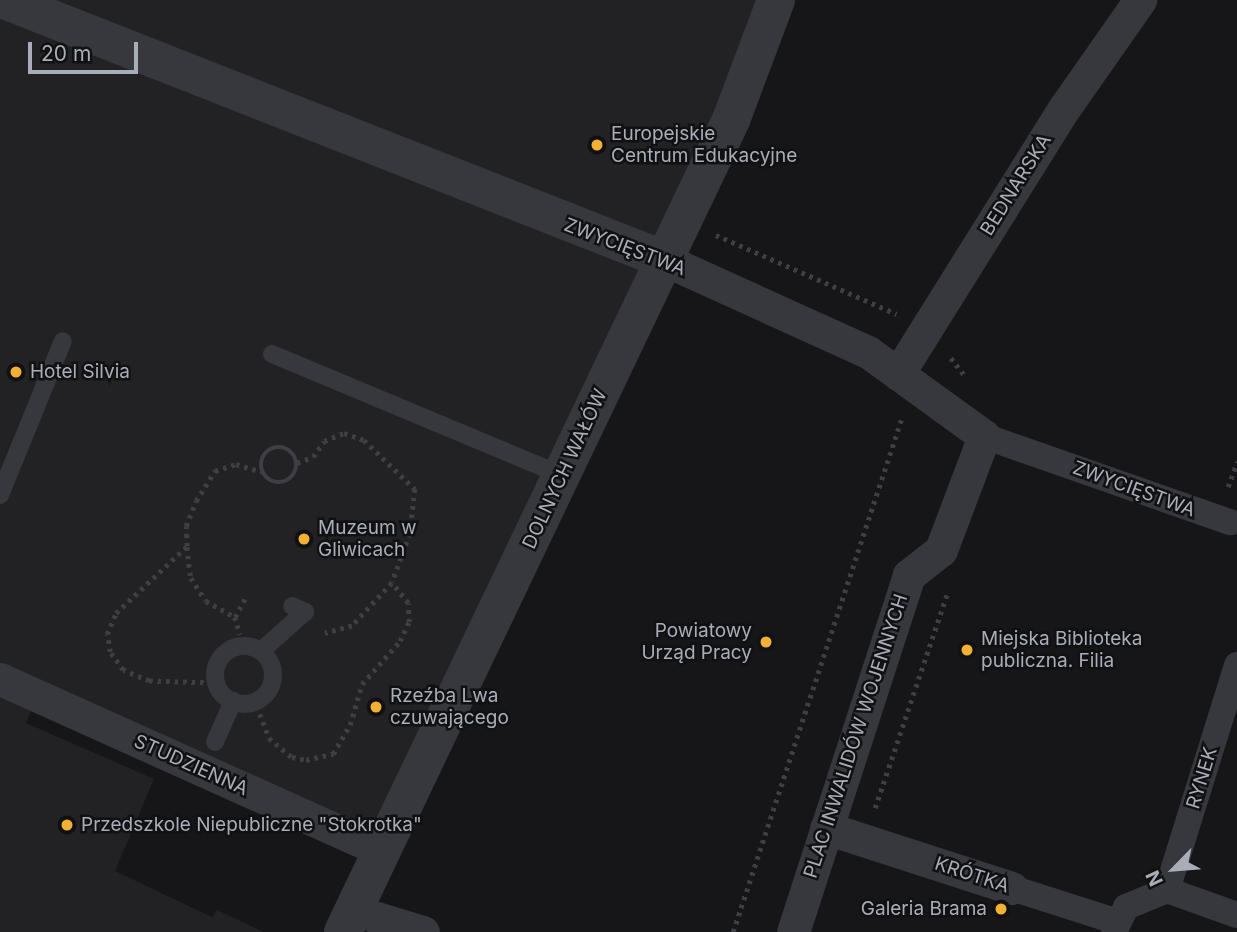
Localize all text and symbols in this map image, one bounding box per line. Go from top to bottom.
scale bar [32,28,142,72]
text: 20 m [41,41,91,66]
place label: Europejskie Centrum Edukacyjne [611,123,797,167]
street label: BEDNARSKA [976,130,1056,240]
marker: Europejskie Centrum Edukacyjne [589,137,605,153]
street label: ZWYCIĘSTWA [561,213,689,281]
place label: Hotel Silvia [30,361,130,383]
marker: Hotel Silvia [8,364,24,380]
street label: DOLNYCH WAŁÓW [518,385,612,553]
street label: ZWYCIĘSTWA [1070,456,1198,522]
place label: Muzeum w Gliwicach [318,517,416,561]
marker: Muzeum w Gliwicach [296,531,312,547]
street label: PLAC INWALIDÓW WOJENNYCH [799,591,913,881]
place label: Powiatowy Urząd Pracy [641,620,752,664]
place label: Miejska Biblioteka publiczna. Filia [981,628,1142,672]
marker: Powiatowy Urząd Pracy [758,634,774,650]
marker: Miejska Biblioteka publiczna. Filia [959,642,975,658]
place label: Rzeźba Lwa czuwającego [390,685,509,729]
marker: Rzeźba Lwa czuwającego [368,699,384,715]
street label: STUDZIENNA [130,730,252,800]
street label: RYNEK [1182,744,1222,812]
place label: Przedszkole Niepubliczne "Stokrotka" [81,814,422,836]
marker: Przedszkole Niepubliczne "Stokrotka" [59,817,75,833]
north arrow [1139,834,1209,904]
street label: KRÓTKA [932,852,1012,898]
text: N [1141,867,1168,890]
place label: Galeria Brama [861,898,987,920]
marker: Galeria Brama [993,901,1009,917]

